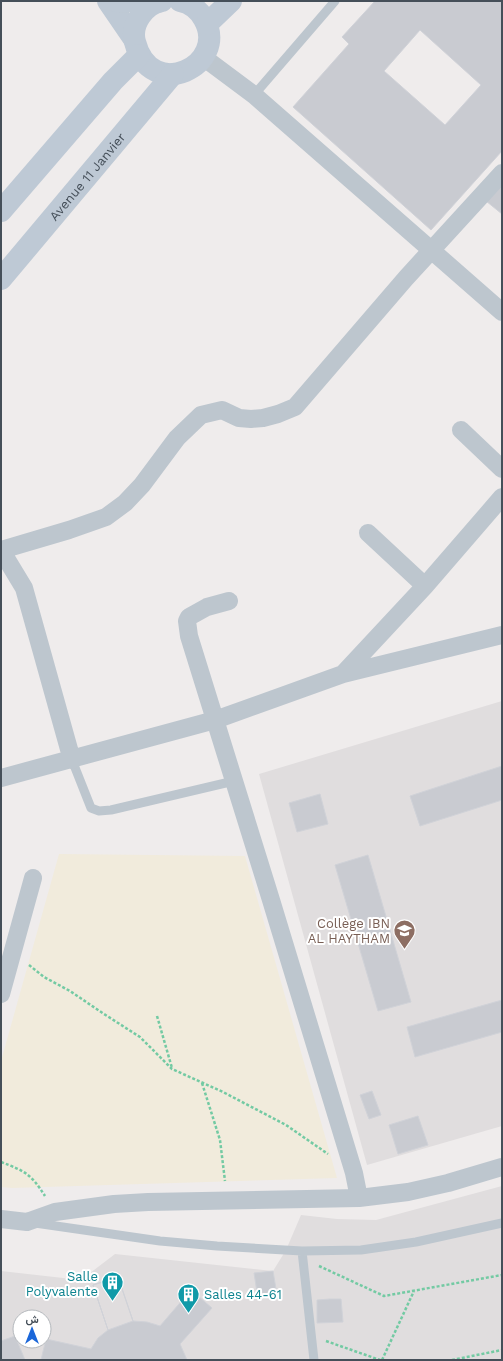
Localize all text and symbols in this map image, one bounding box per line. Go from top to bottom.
street label: Avenue 11 Janvier [46,130,129,224]
place label: Collège IBN AL HAYTHAM [308,916,390,946]
school or university icon: Collège IBN AL HAYTHAM [392,917,418,950]
place label: Salle Polyvalente [26,1269,98,1299]
building icon: Salle Polyvalente [100,1270,126,1303]
building icon: Salles 44-61 [175,1281,201,1314]
place label: Salles 44-61 [204,1287,282,1302]
north arrow [12,1309,52,1349]
text: ش [25,1313,39,1326]

